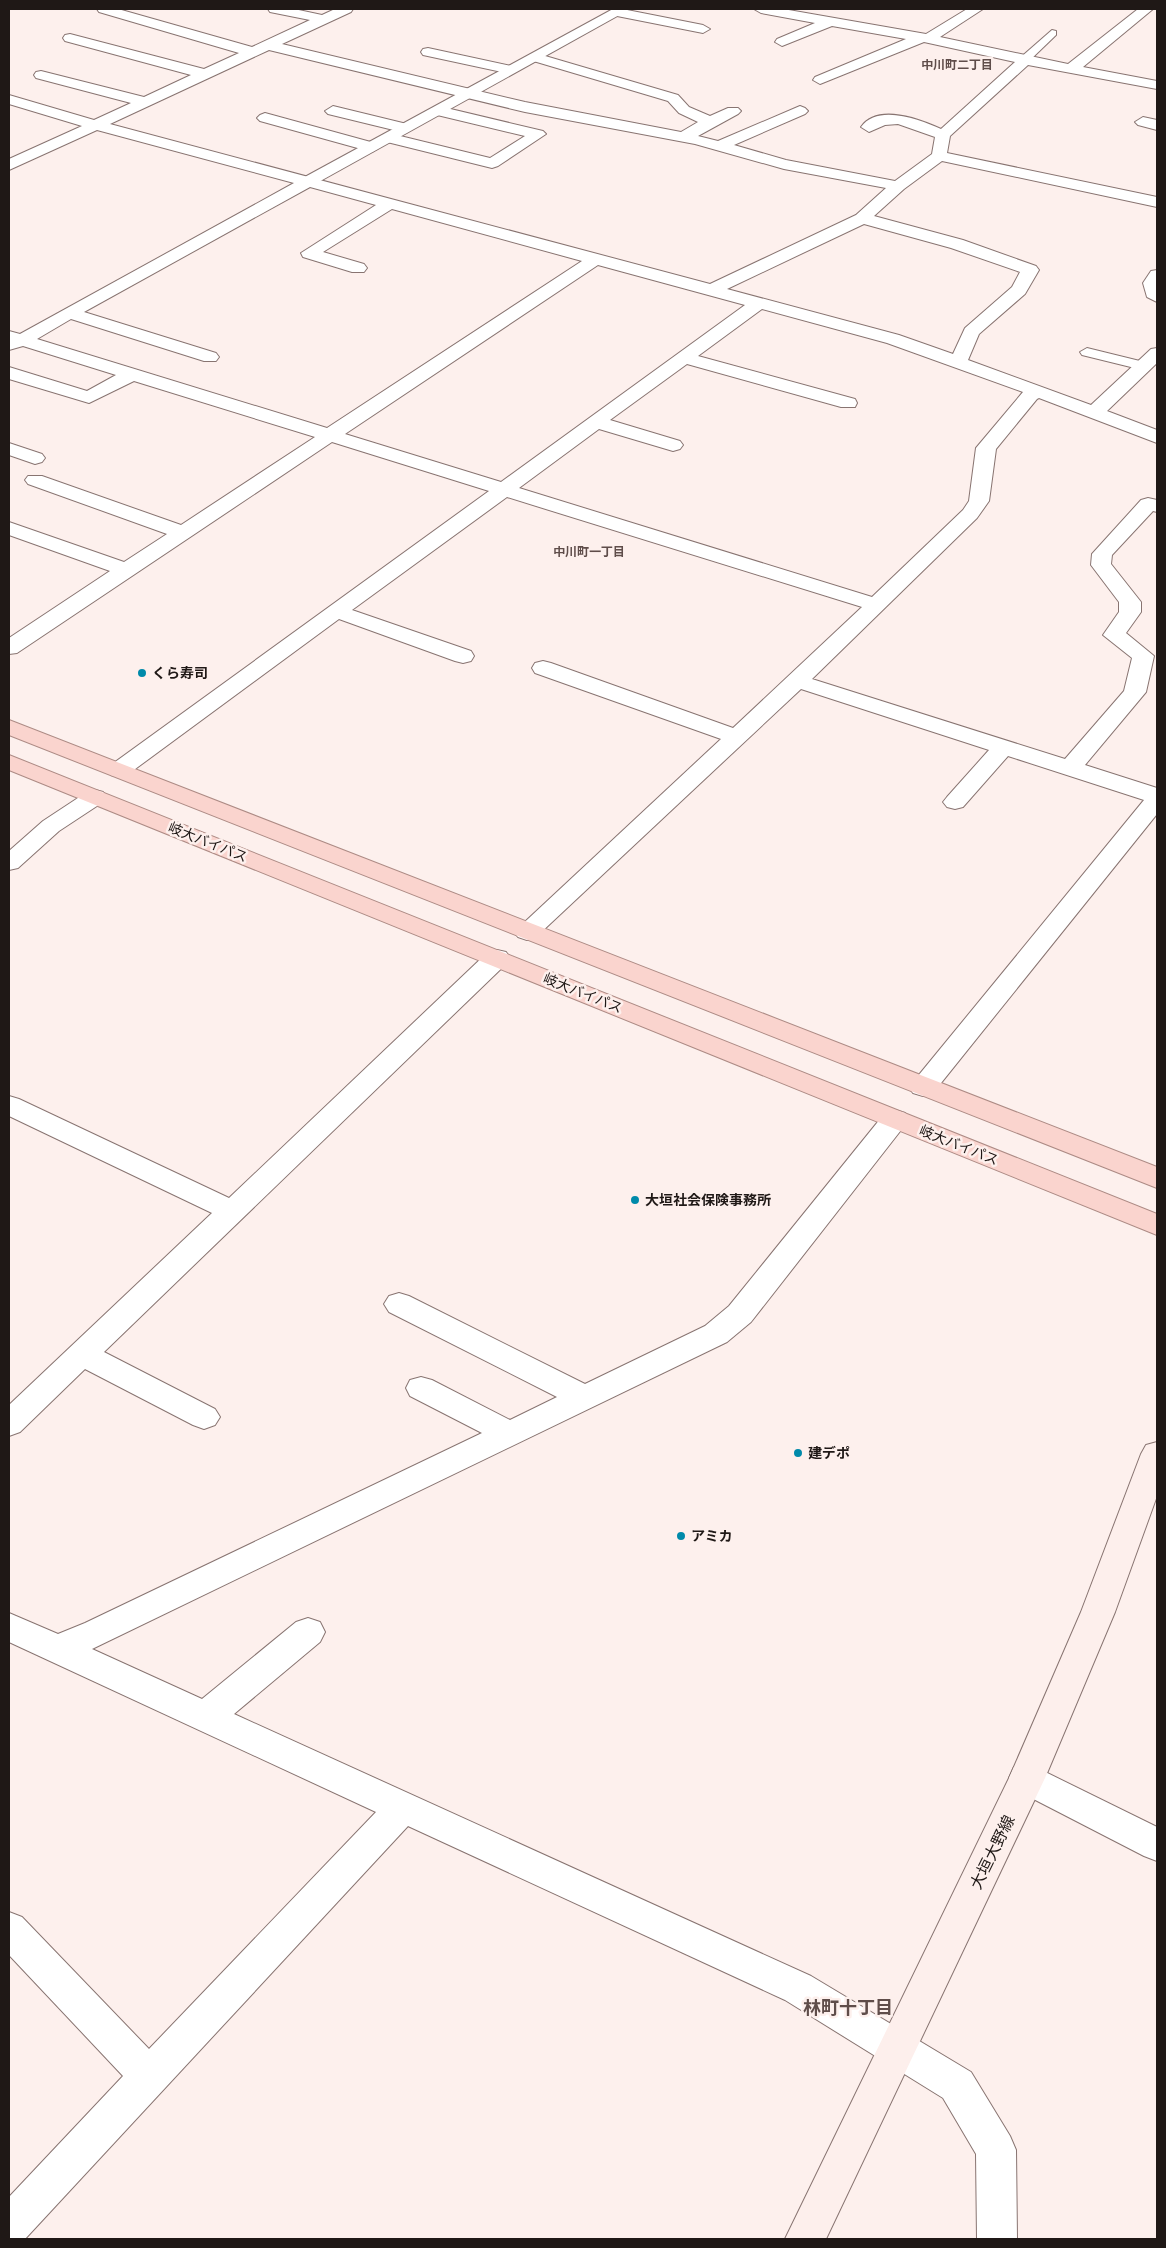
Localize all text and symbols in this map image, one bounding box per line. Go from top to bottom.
district label: 中川町二丁目 [921,57,993,72]
district label: 中川町一丁目 [553,544,625,559]
place label: くら寿司 [152,664,208,682]
marker: くら寿司 [136,667,148,679]
street label: 岐大バイパス [166,818,250,866]
street label: 岐大バイパス [541,969,625,1017]
street label: 岐大バイパス [917,1121,1001,1169]
place label: 大垣社会保険事務所 [645,1191,771,1209]
marker: 大垣社会保険事務所 [629,1194,641,1206]
place label: 建デポ [808,1444,850,1462]
marker: 建デポ [792,1447,804,1459]
place label: アミカ [691,1527,733,1545]
marker: アミカ [675,1530,687,1542]
street label: 大垣大野線 [965,1812,1019,1892]
district label: 林町十丁目 [803,1996,893,2019]

